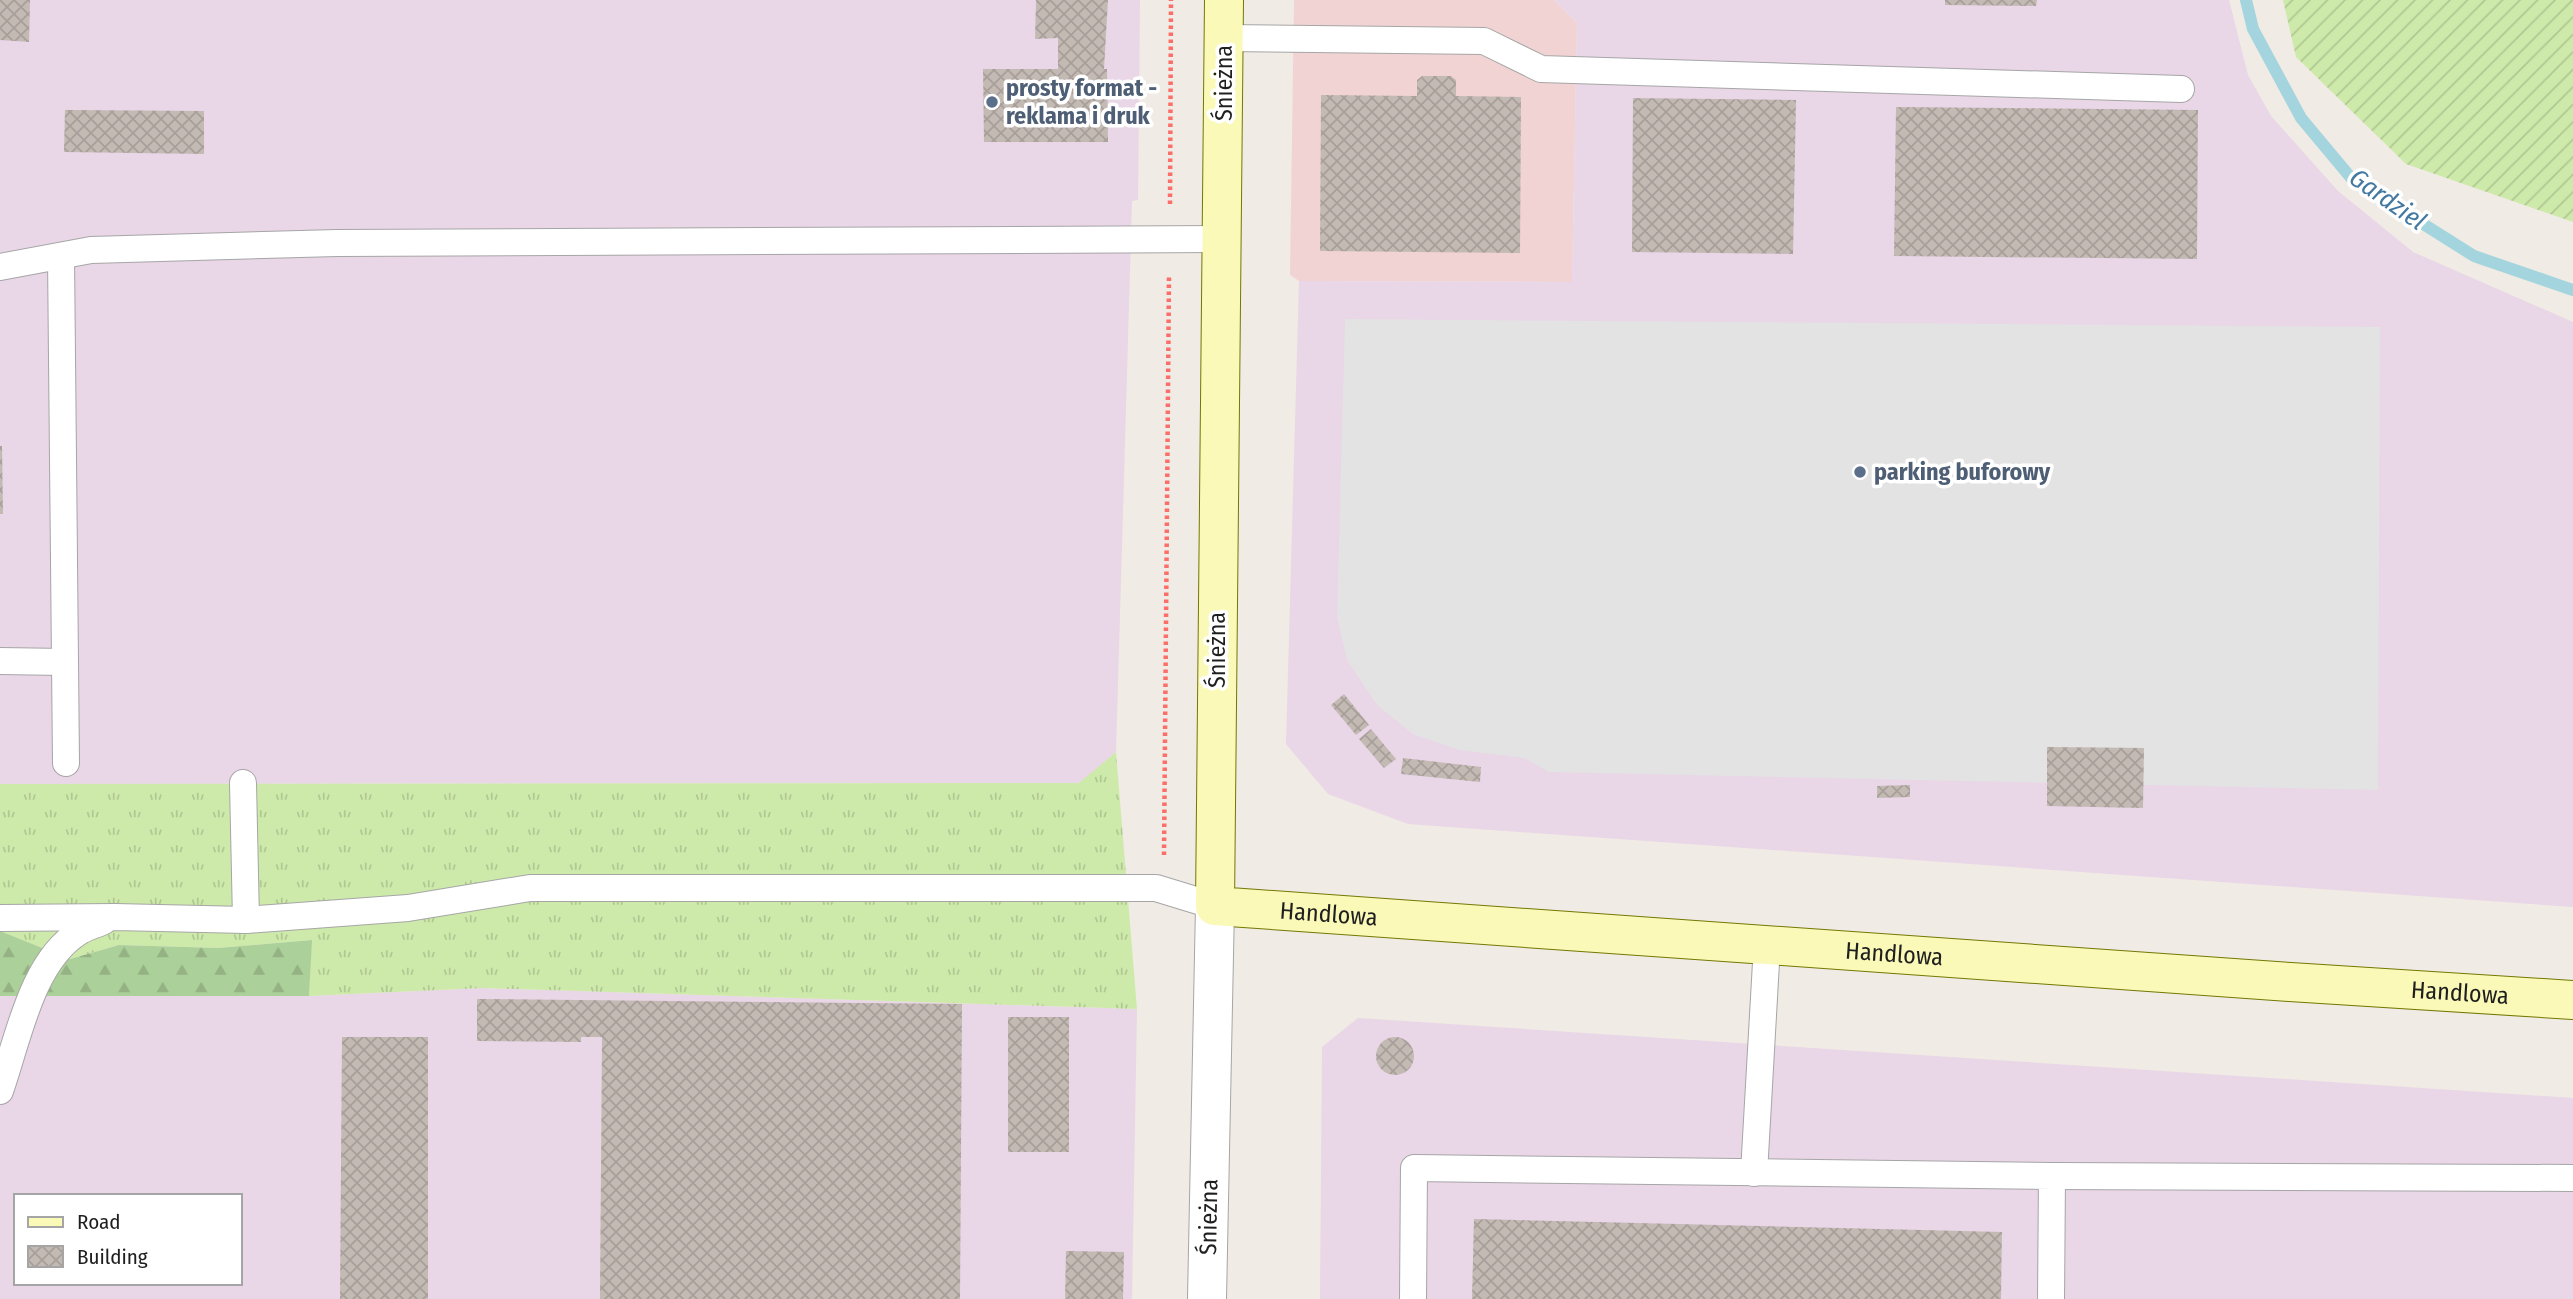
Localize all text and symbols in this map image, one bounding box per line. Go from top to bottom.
street label: Śnieżna [1210,45,1238,121]
place label: prosty format - reklama i druk [1006,74,1157,130]
marker: prosty format - reklama i druk [984,94,1000,110]
water label: Gardziel [2343,162,2432,237]
place label: parking buforowy [1874,458,2051,486]
marker: parking buforowy [1852,464,1868,480]
street label: Śnieżna [1203,612,1231,688]
street label: Handlowa [1279,897,1378,931]
street label: Handlowa [1844,937,1944,971]
street label: Handlowa [2410,976,2510,1010]
street label: Śnieżna [1194,1179,1223,1255]
legend [14,1194,242,1285]
text: Road [77,1209,121,1235]
text: Building [77,1244,148,1270]

